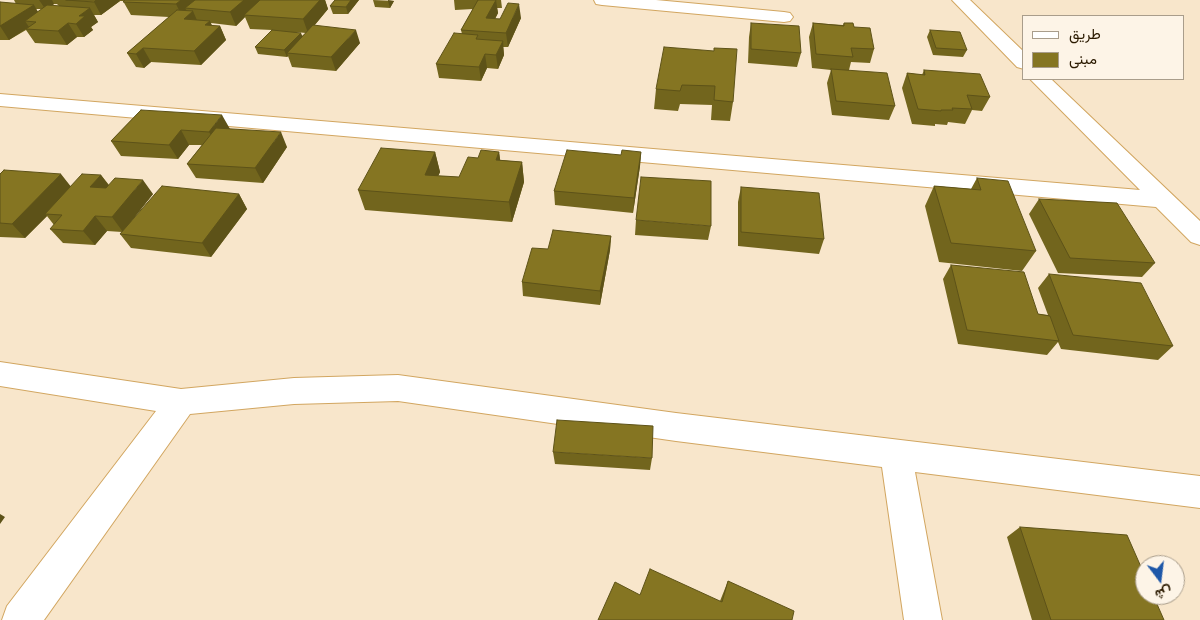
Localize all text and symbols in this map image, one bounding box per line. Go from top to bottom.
legend [1022,15,1185,80]
text: طريق [1069,23,1101,45]
text: مبنى [1069,48,1097,70]
north arrow [1135,555,1185,605]
text: ش [1153,582,1174,605]

